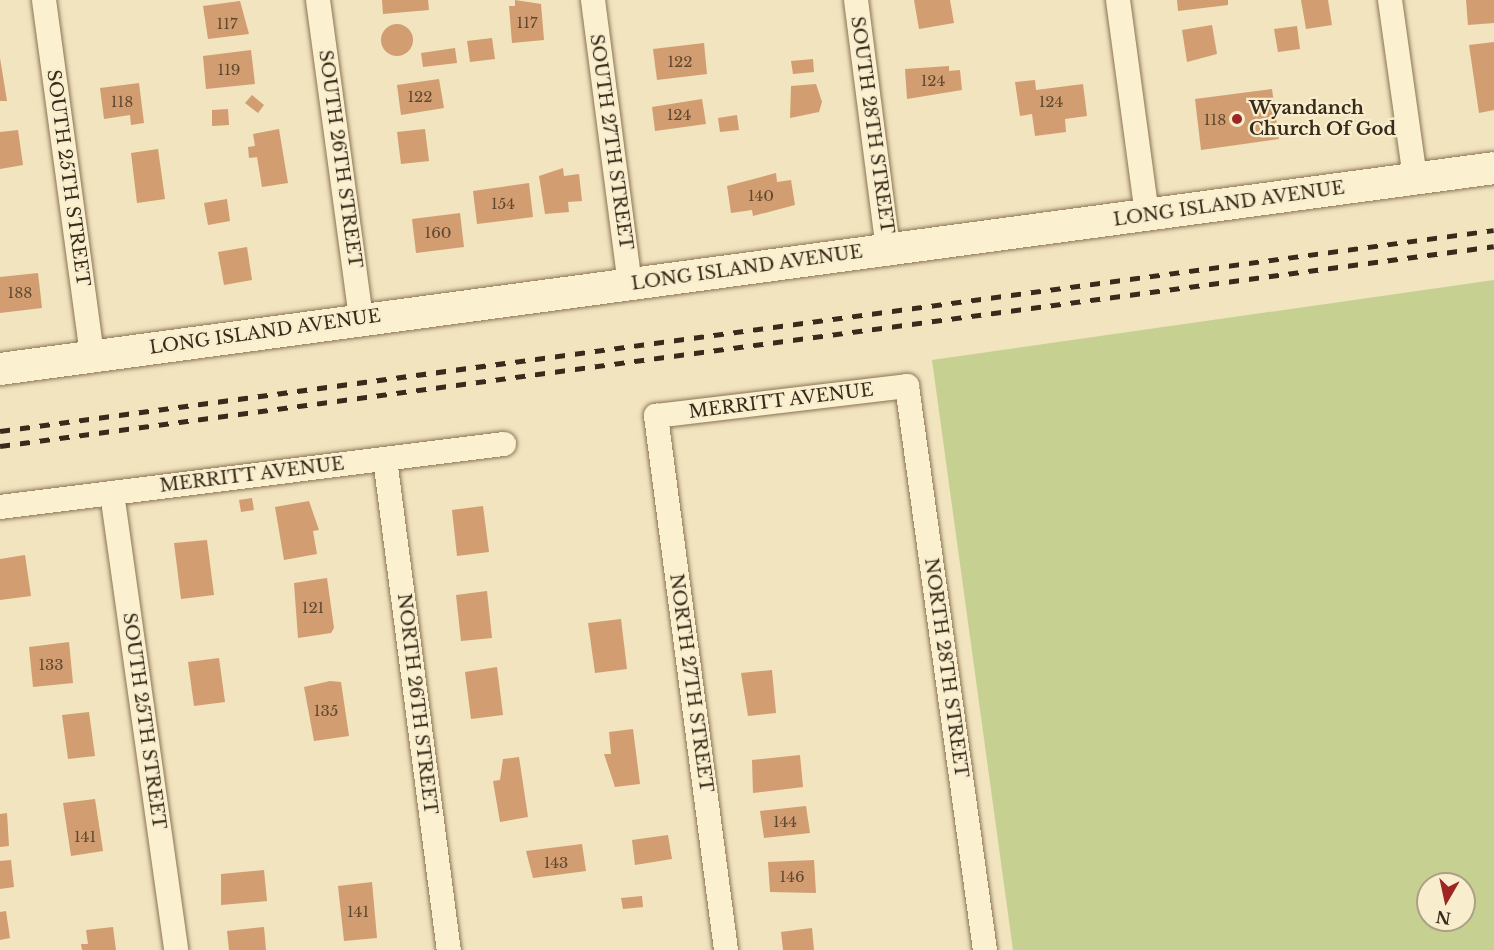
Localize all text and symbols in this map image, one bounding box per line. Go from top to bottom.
house number: 117 [517,14,537,32]
house number: 117 [217,15,237,33]
street label: SOUTH 28TH STREET [846,15,898,235]
street label: SOUTH 27TH STREET [585,33,637,251]
street label: SOUTH 26TH STREET [314,49,366,269]
house number: 122 [667,53,693,71]
house number: 119 [217,61,241,79]
street label: SOUTH 25TH STREET [42,68,94,288]
house number: 124 [921,72,945,90]
house number: 122 [407,88,433,106]
house number: 118 [111,93,133,111]
house number: 124 [1039,93,1063,111]
place label: Wyandanch Church Of God [1249,98,1396,140]
house number: 124 [667,106,691,124]
house number: 118 [1204,111,1226,129]
marker: Wyandanch Church Of God [1230,112,1244,126]
street label: LONG ISLAND AVENUE [1111,177,1347,231]
house number: 140 [748,187,774,205]
house number: 154 [491,195,515,213]
house number: 160 [424,224,452,242]
street label: LONG ISLAND AVENUE [629,241,865,295]
house number: 188 [8,284,32,302]
street label: LONG ISLAND AVENUE [147,305,383,359]
street label: MERRITT AVENUE [687,379,875,423]
street label: MERRITT AVENUE [158,453,346,497]
street label: NORTH 28TH STREET [920,557,972,779]
street label: NORTH 27TH STREET [665,572,717,794]
street label: NORTH 26TH STREET [393,592,441,816]
house number: 121 [302,599,324,617]
street label: SOUTH 25TH STREET [118,611,170,831]
house number: 133 [38,656,64,674]
house number: 135 [314,702,338,720]
house number: 144 [773,813,797,831]
house number: 141 [74,828,96,846]
house number: 143 [544,854,568,872]
house number: 146 [779,868,805,886]
north arrow [1416,872,1476,932]
house number: 141 [347,903,369,921]
text: N [1435,907,1452,929]

